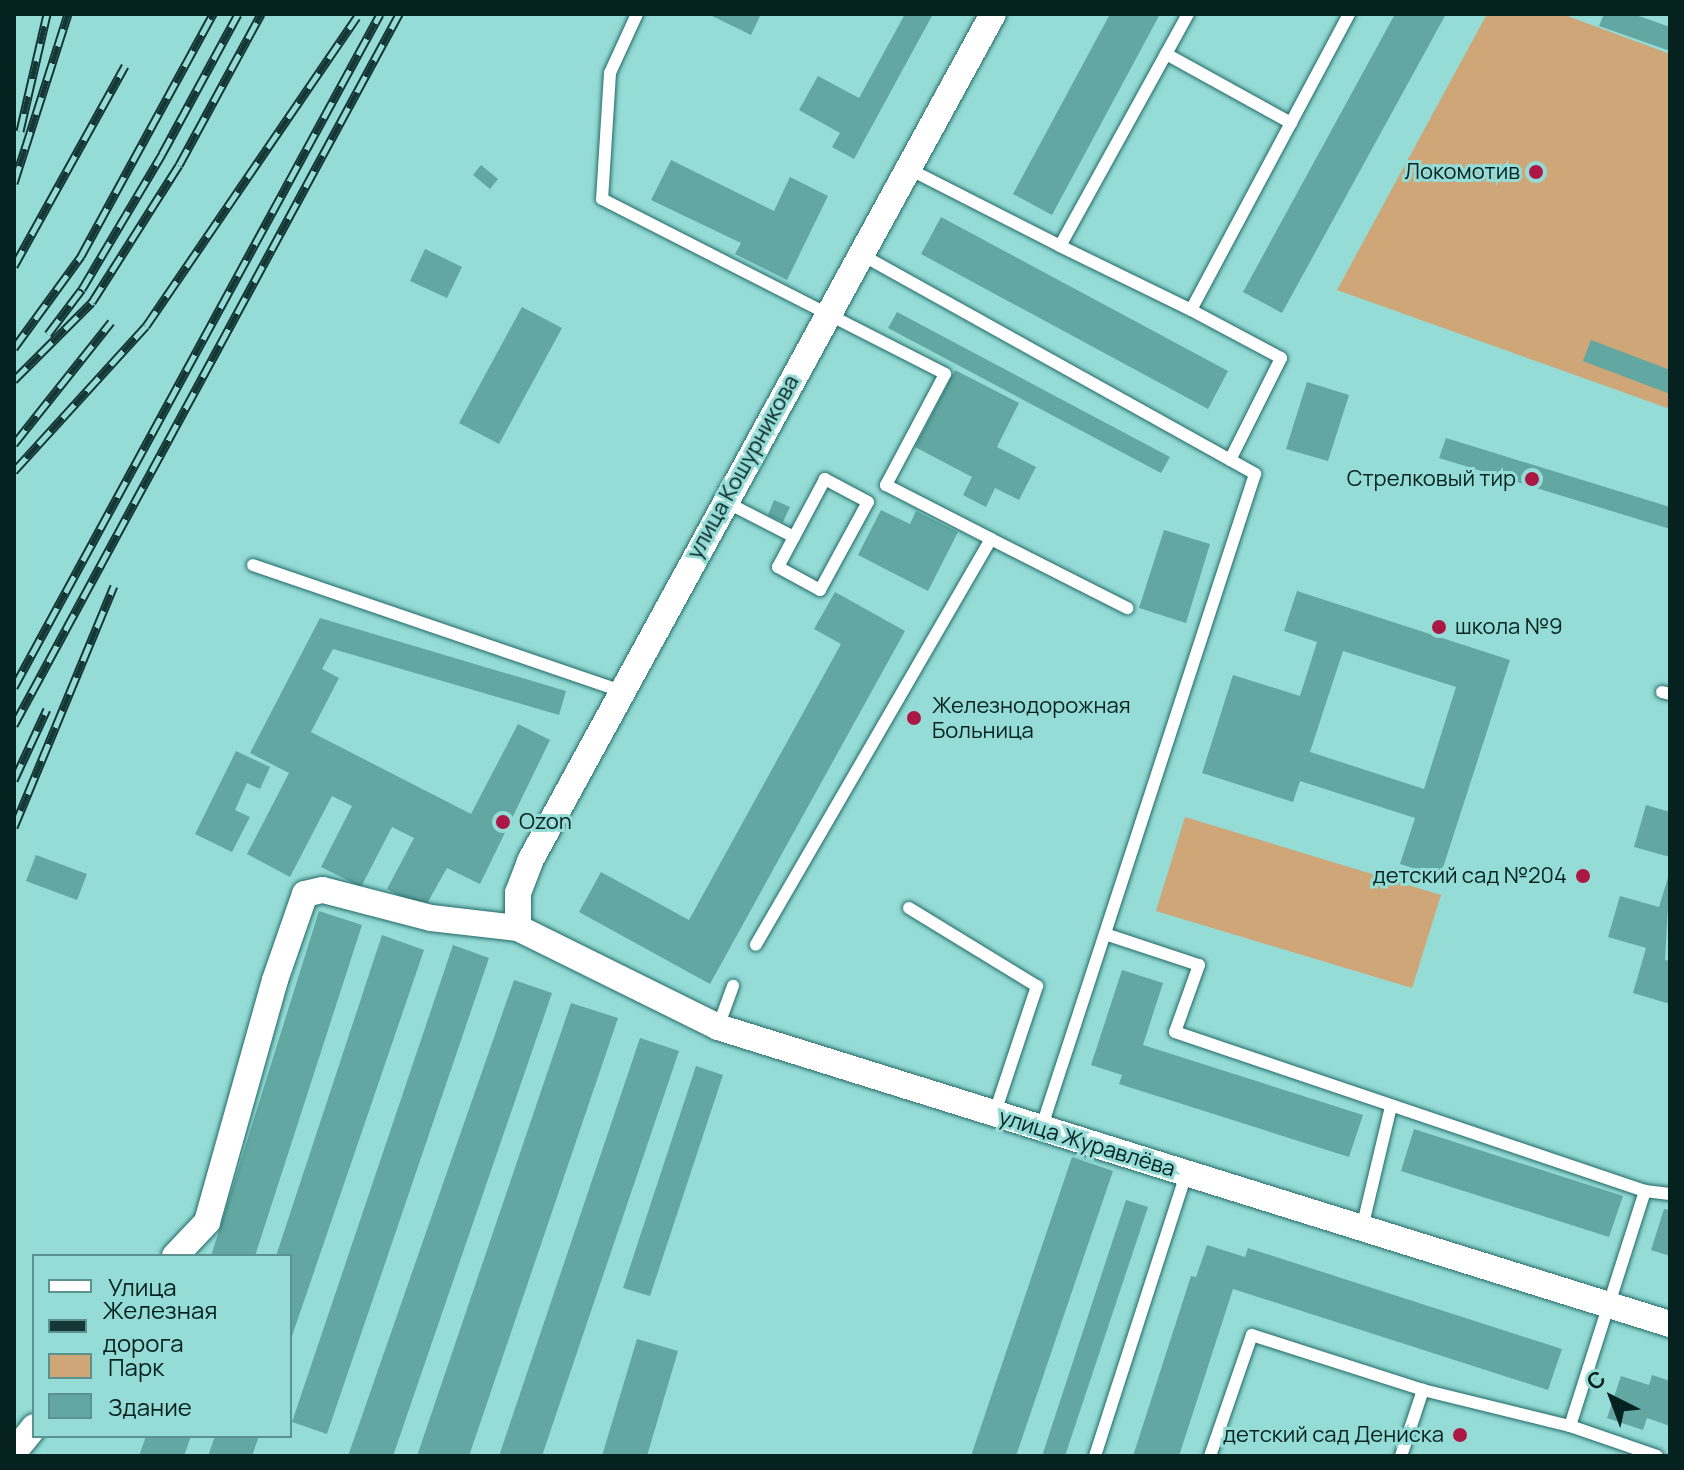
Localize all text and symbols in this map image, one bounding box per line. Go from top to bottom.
place label: Локомотив [1405,159,1520,185]
marker: Локомотив [1527,163,1545,181]
street label: улица Кошурникова [681,370,805,564]
place label: Стрелковый тир [1347,466,1516,492]
marker: Стрелковый тир [1523,470,1541,488]
place label: школа №9 [1455,614,1563,640]
marker: школа №9 [1430,618,1448,636]
place label: Железнодорожная Больница [932,692,1131,744]
marker: Железнодорожная Больница [903,707,925,729]
place label: Ozon [519,809,572,835]
marker: Ozon [494,813,512,831]
place label: детский сад №204 [1373,863,1567,889]
marker: детский сад №204 [1574,867,1592,885]
street label: улица Журавлёва [995,1104,1179,1182]
legend [32,1254,292,1438]
text: Улица [108,1270,177,1303]
text: Железная дорога [103,1293,218,1359]
text: Парк [108,1350,164,1383]
north arrow [1572,1358,1652,1438]
text: С [1580,1364,1612,1397]
text: Здание [108,1390,192,1423]
place label: детский сад Дениска [1223,1422,1444,1448]
marker: детский сад Дениска [1451,1426,1469,1444]

